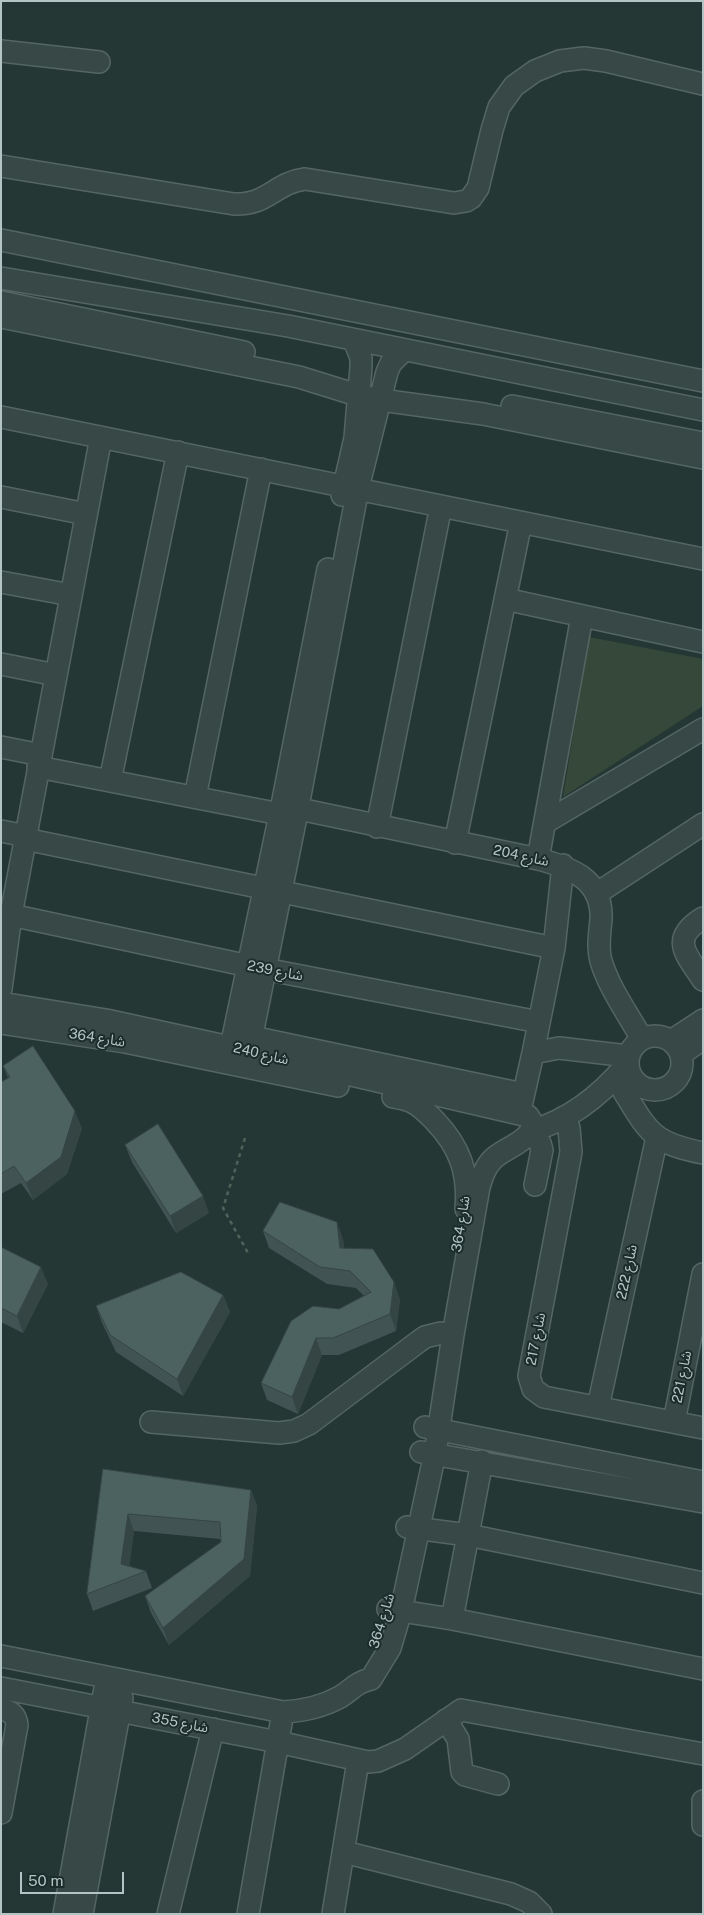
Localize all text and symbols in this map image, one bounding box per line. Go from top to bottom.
street label: شارع 204 [492,842,550,870]
street label: شارع 239 [246,957,304,985]
street label: شارع 364 [68,1025,126,1051]
street label: شارع 240 [232,1039,290,1069]
street label: شارع 364 [448,1195,474,1253]
street label: شارع 222 [613,1243,641,1301]
street label: شارع 217 [523,1311,549,1367]
street label: شارع 221 [669,1349,695,1405]
street label: شارع 364 [366,1591,398,1651]
street label: شارع 355 [150,1709,210,1737]
scale bar [22,1862,126,1894]
text: 50 m [28,1872,63,1889]

